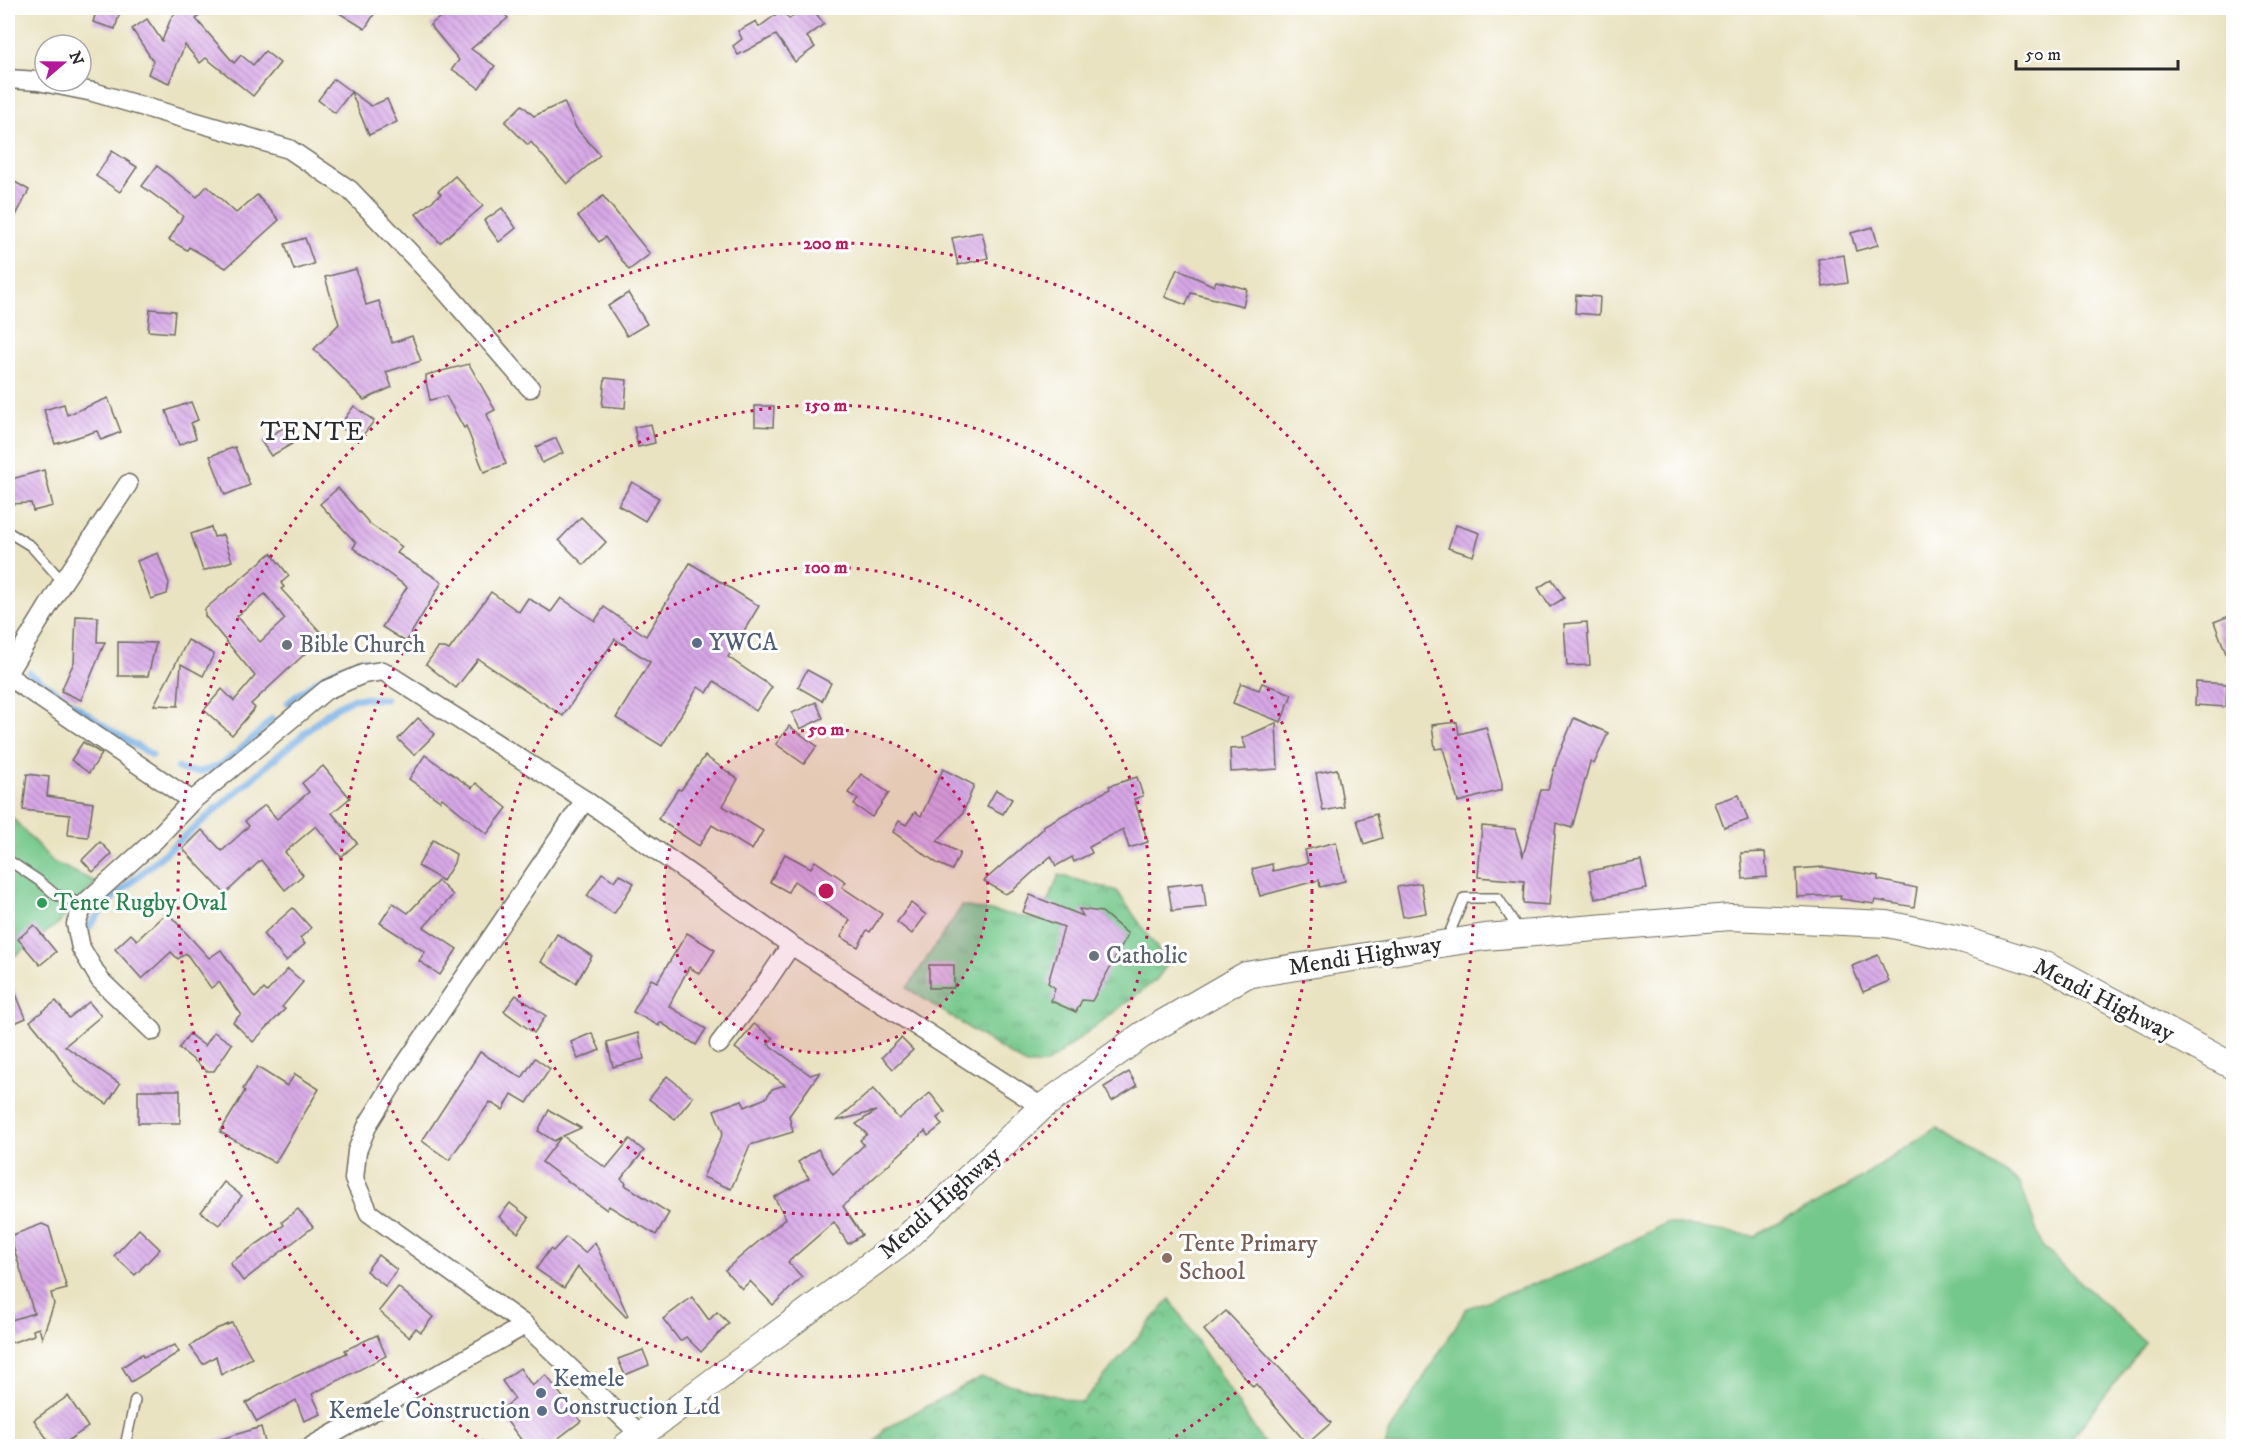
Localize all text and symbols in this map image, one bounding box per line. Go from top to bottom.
north arrow [33,33,93,93]
scale bar [2016,33,2178,71]
text: 50 m [2025,44,2061,66]
text: N [65,49,88,68]
text: 200 m [803,233,849,255]
text: 150 m [805,395,848,417]
district label: TENTE [260,416,366,449]
text: 100 m [804,557,848,579]
place label: YWCA [709,628,778,658]
place label: Bible Church [299,630,426,660]
marker: YWCA [690,636,704,650]
marker: Bible Church [280,638,294,652]
text: 50 m [807,719,844,741]
centre of rings [816,881,836,901]
place label: Tente Rugby Oval [54,888,228,918]
marker: Tente Rugby Oval [35,896,49,910]
street label: Mendi Highway [1286,929,1444,983]
place label: Catholic [1106,941,1188,971]
marker: Catholic [1087,949,1101,963]
street label: Mendi Highway [2028,952,2180,1049]
street label: Mendi Highway [873,1140,1008,1266]
place label: Tente Primary School [1179,1229,1318,1287]
marker: Tente Primary School [1160,1251,1174,1265]
place label: Kemele Construction Ltd [553,1364,720,1422]
marker: Kemele Construction Ltd [534,1386,548,1400]
place label: Kemele Construction [329,1396,530,1426]
marker: Kemele Construction [535,1404,549,1418]

